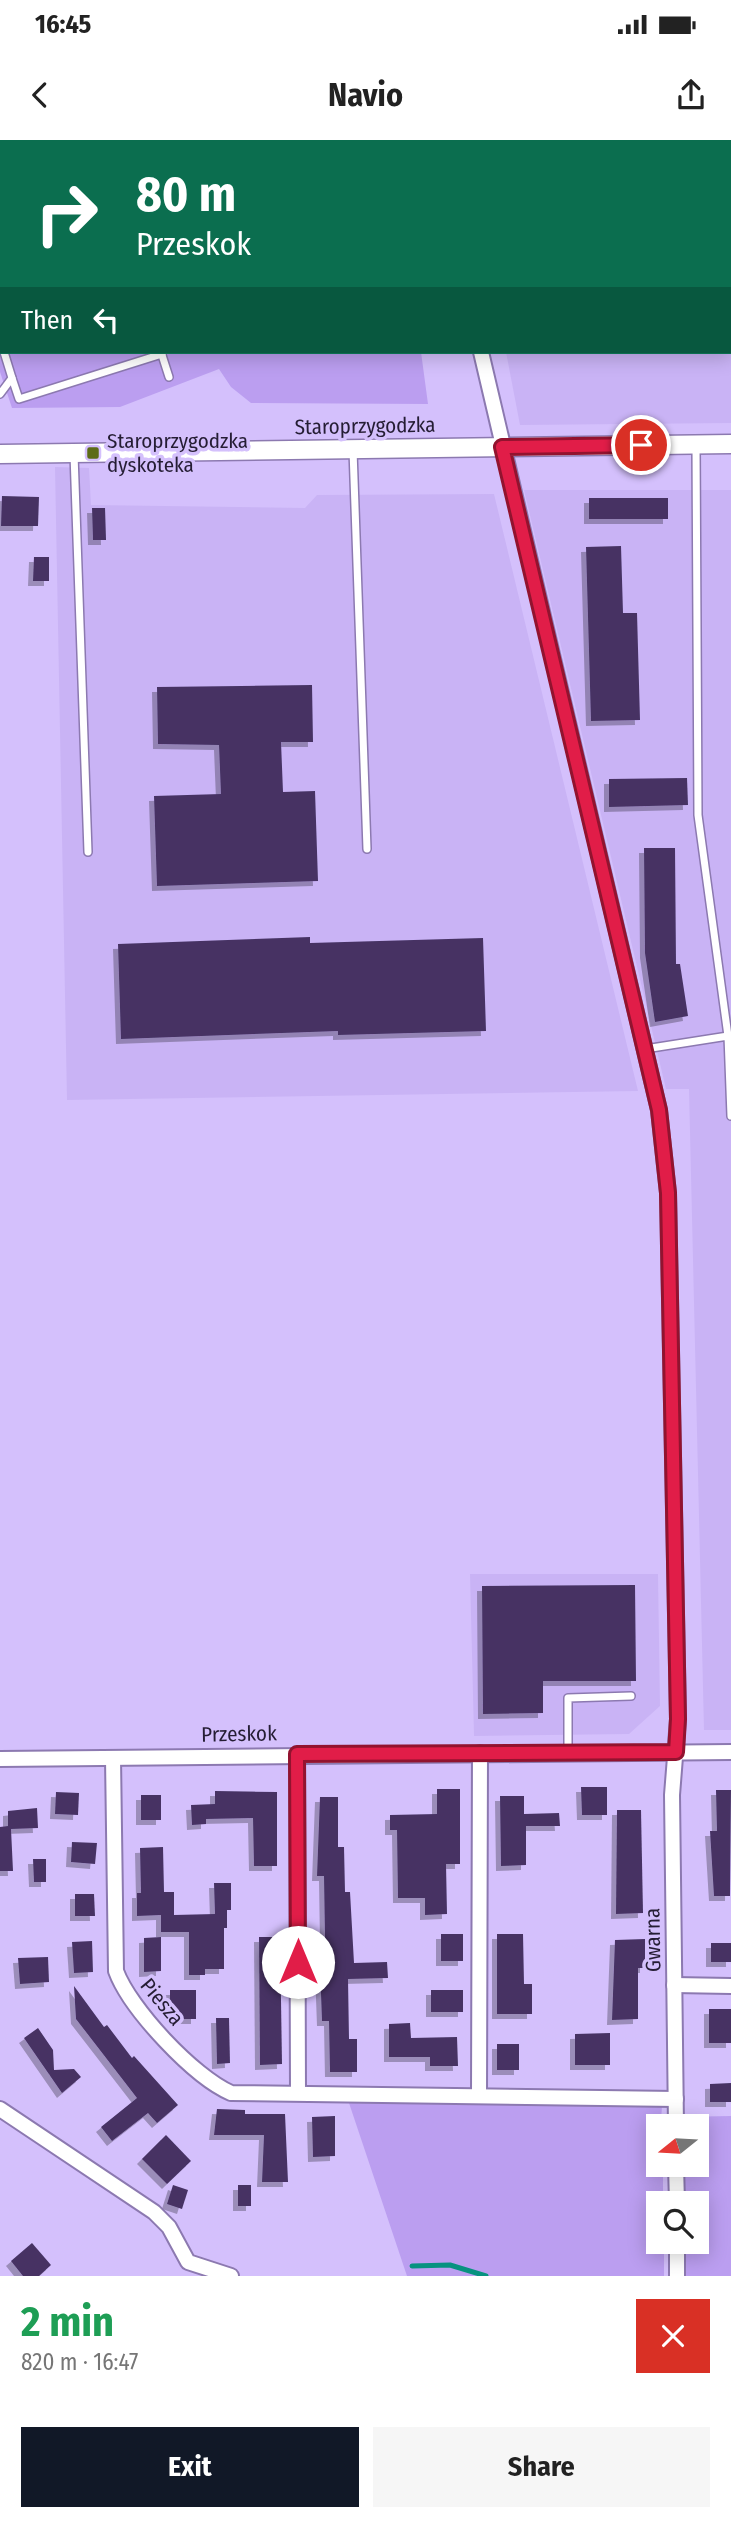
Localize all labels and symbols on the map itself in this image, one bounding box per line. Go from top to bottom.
street label: Staroprzygodzka [294,412,436,440]
pin [611,415,671,475]
place label: Staroprzygodzka dyskoteka [107,428,248,478]
marker: Staroprzygodzka dyskoteka [85,445,101,461]
street label: Przeskok [201,1720,277,1748]
street label: Gwarna [639,1908,667,1972]
position arrow [261,1925,335,1999]
street label: Piesza [135,1973,189,2031]
north arrow [646,2114,709,2177]

